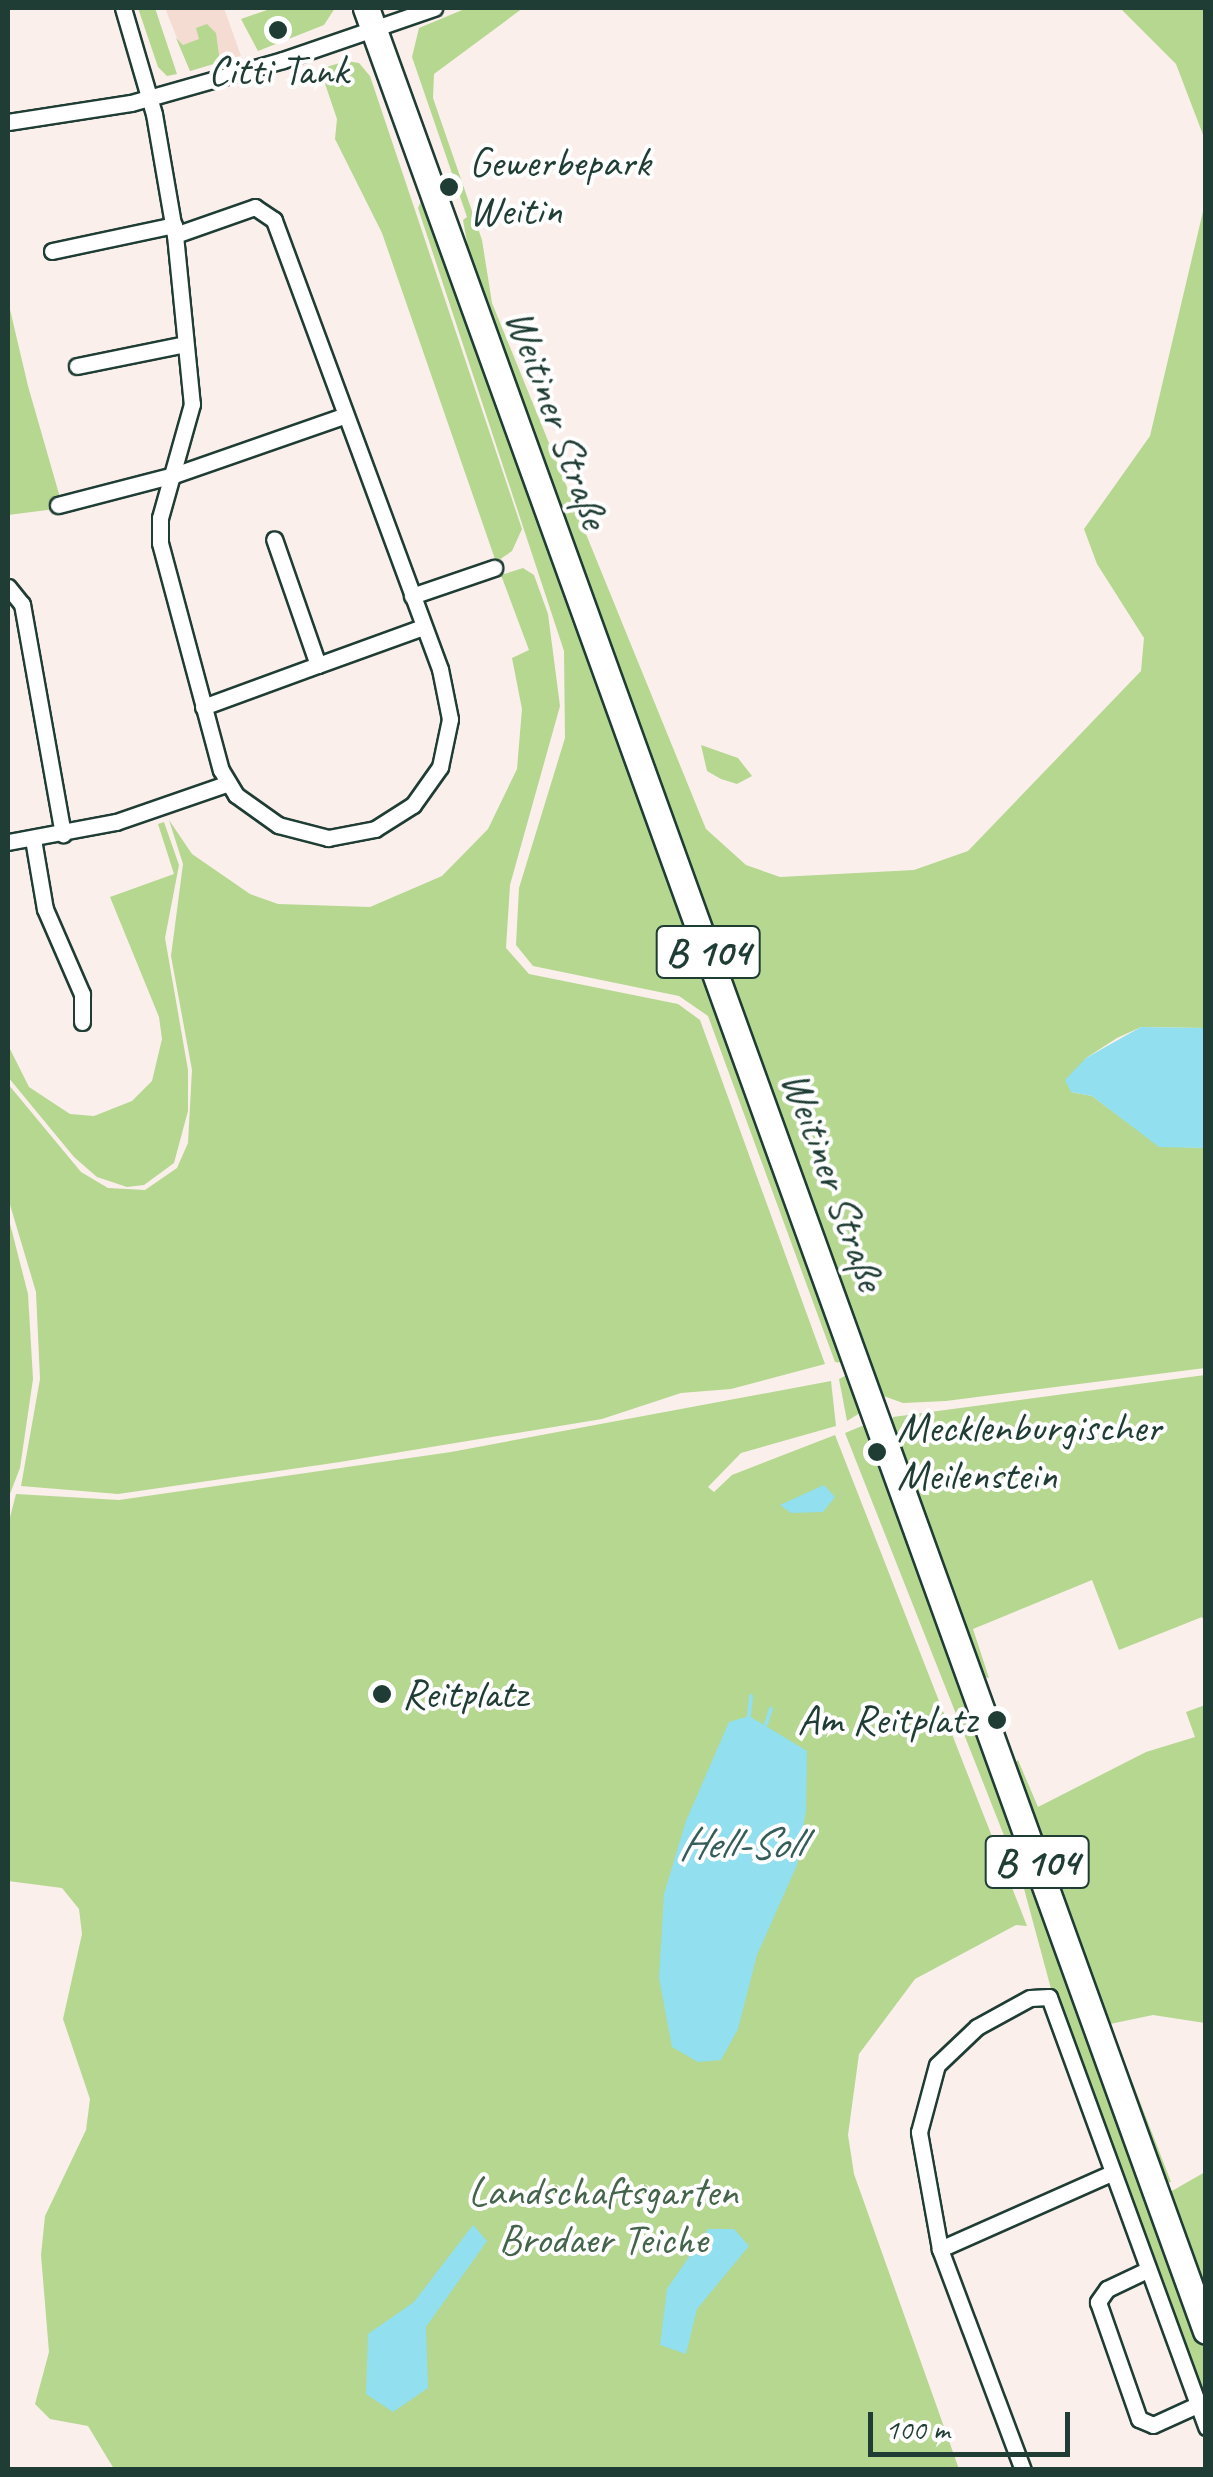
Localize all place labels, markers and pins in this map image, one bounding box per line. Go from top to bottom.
marker: Citti Tank [267,19,289,41]
place label: Citti Tank [207,46,349,96]
place label: Gewerbepark Weitin [469,138,650,236]
marker: Gewerbepark Weitin [438,176,460,198]
place label: Mecklenburgischer Meilenstein [897,1403,1161,1502]
marker: Mecklenburgischer Meilenstein [866,1441,888,1463]
place label: Reitplatz [402,1669,527,1719]
marker: Reitplatz [371,1683,393,1705]
place label: Am Reitplatz [797,1695,977,1745]
marker: Am Reitplatz [986,1709,1008,1731]

